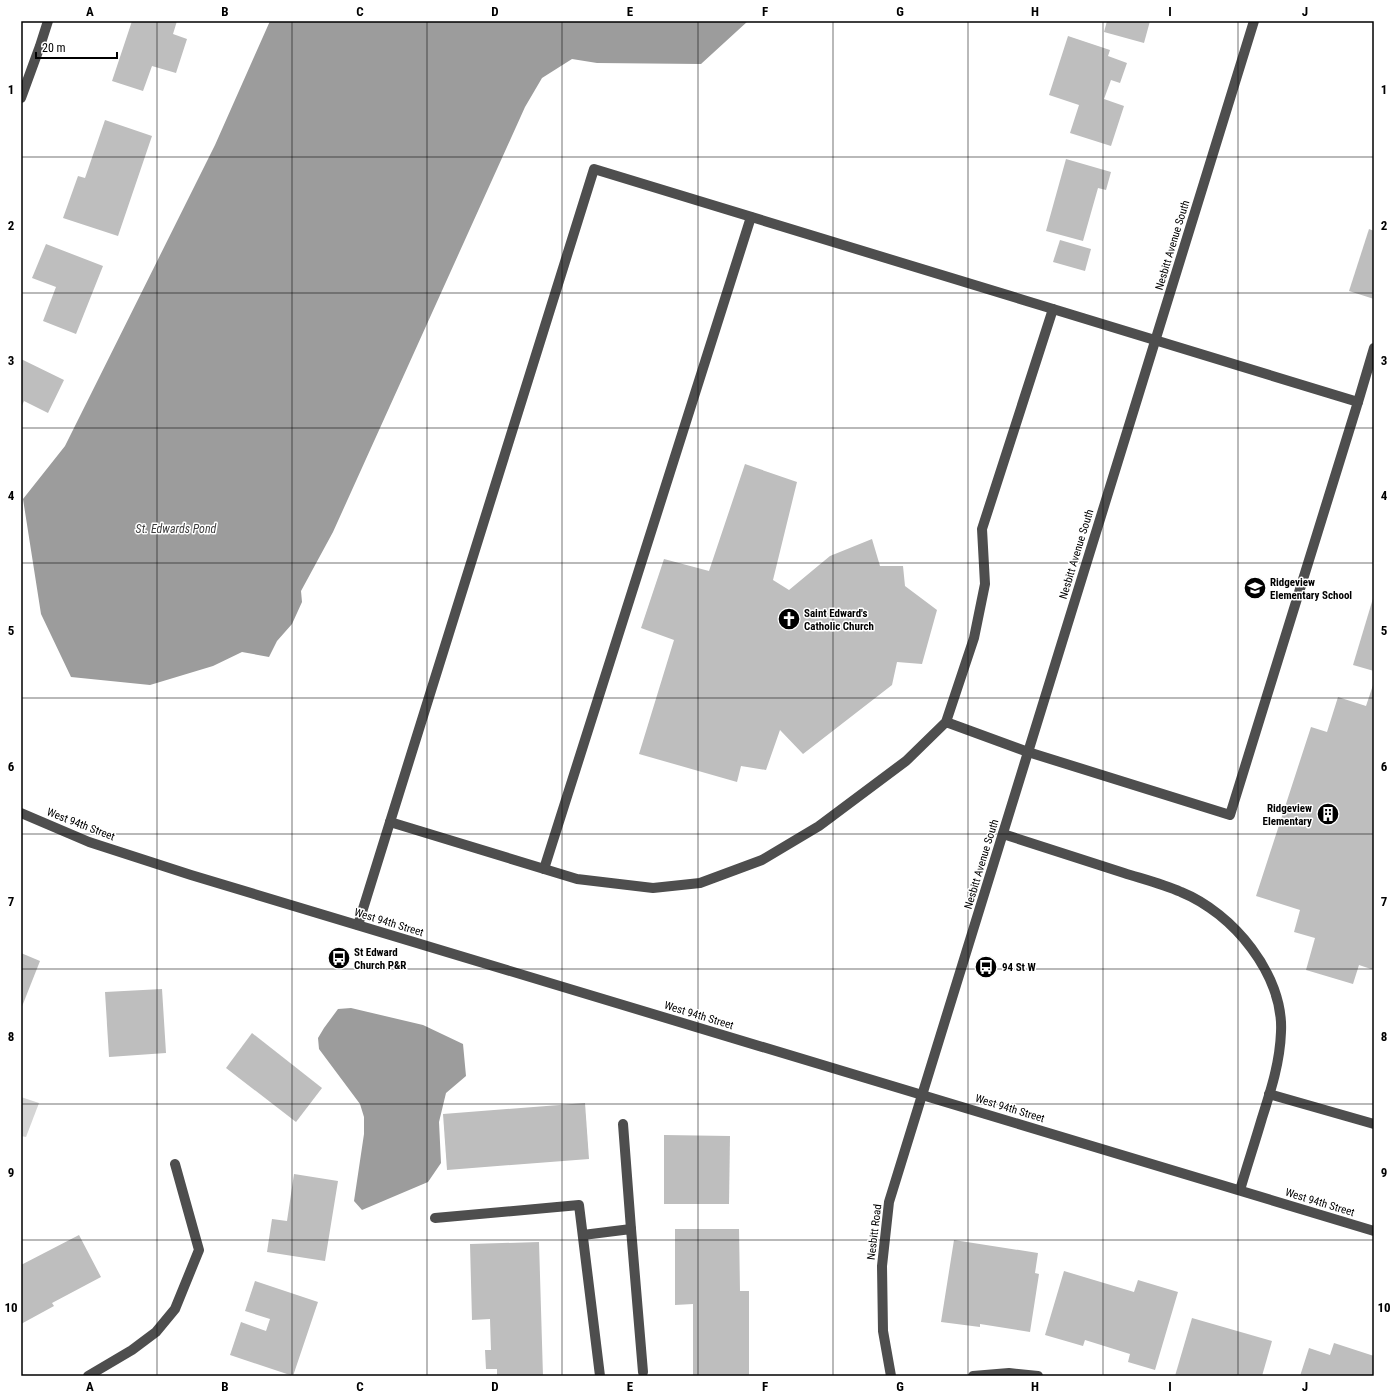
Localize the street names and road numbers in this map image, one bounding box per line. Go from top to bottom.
street label: Nesbitt Avenue South [1153,199,1192,292]
street label: Nesbitt Avenue South [1057,508,1096,601]
street label: West 94th Street [45,806,117,843]
street label: Nesbitt Avenue South [962,818,1001,911]
street label: West 94th Street [353,906,425,939]
street label: West 94th Street [663,999,735,1032]
street label: West 94th Street [974,1092,1046,1125]
street label: West 94th Street [1284,1186,1356,1219]
street label: Nesbitt Road [865,1203,884,1261]

